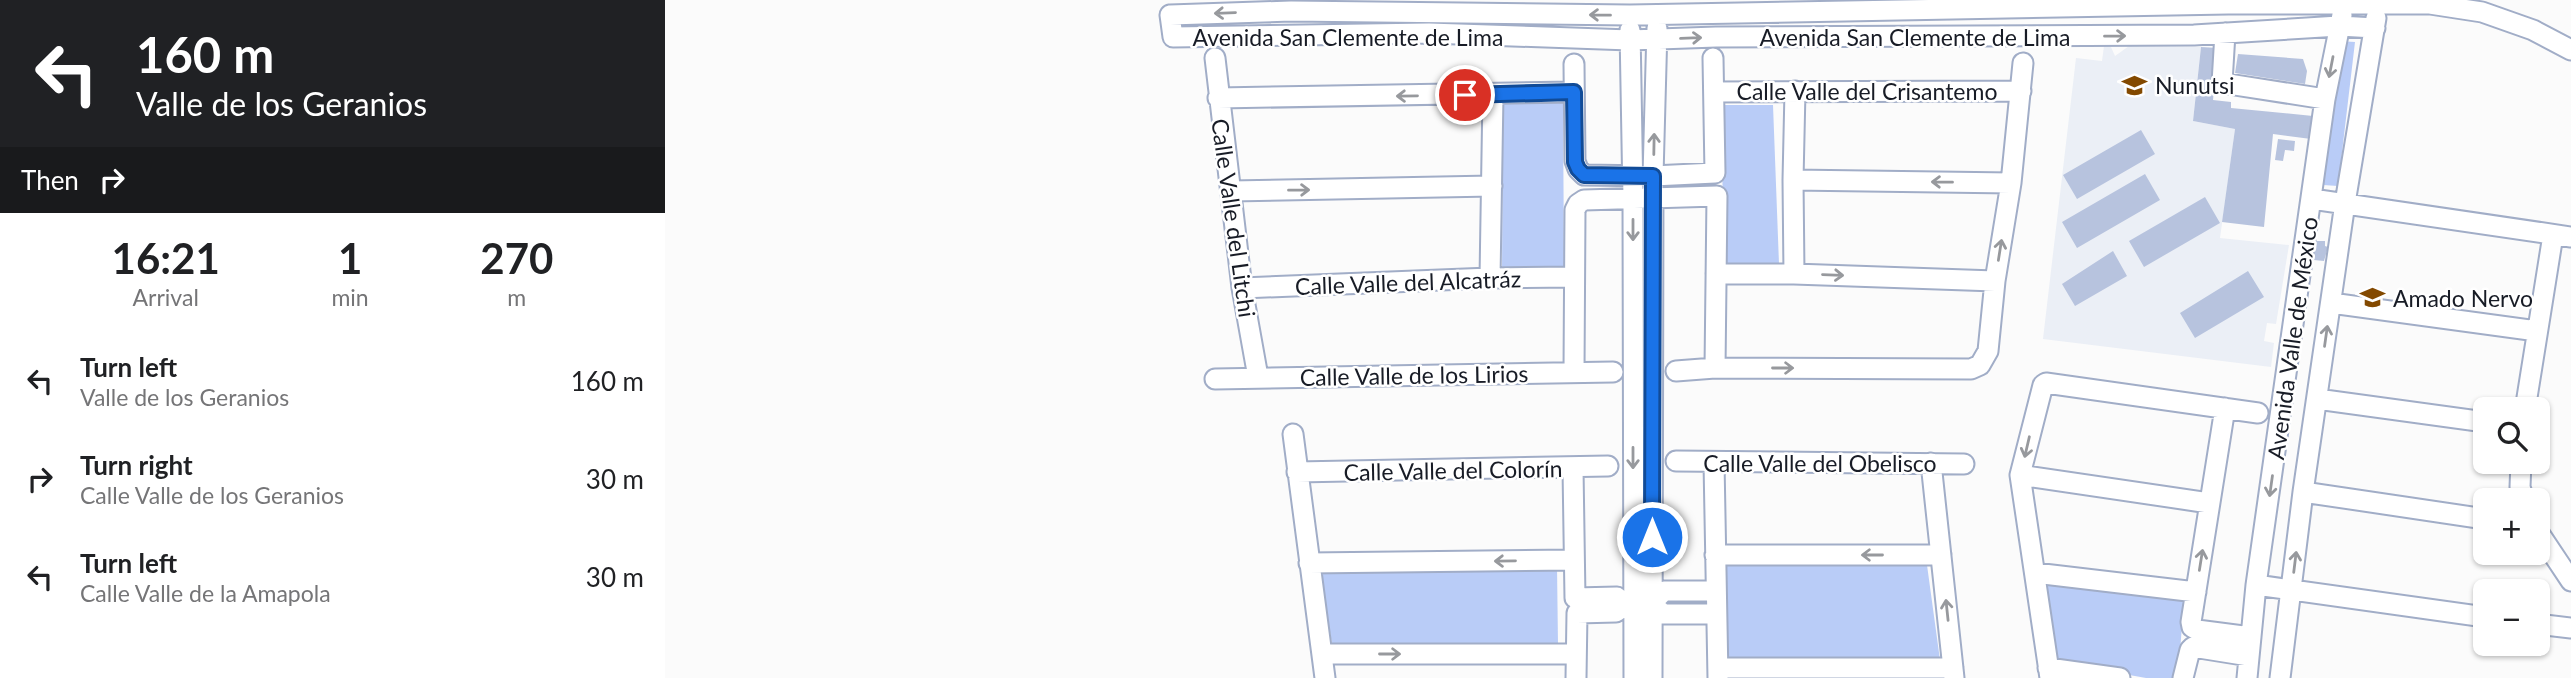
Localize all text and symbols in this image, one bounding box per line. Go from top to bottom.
one-way arrow [1214,6,1237,20]
one-way arrow [1588,8,1611,22]
street label: Avenida San Clemente de Lima [1193,23,1503,51]
street label: Avenida San Clemente de Lima [1760,23,2070,51]
text: 160 m [136,25,274,83]
icon: left [21,28,112,119]
one-way arrow [2103,29,2126,42]
one-way arrow [1680,32,1703,45]
one-way arrow [2324,55,2337,78]
pin [1435,65,1495,125]
school or university icon: Nunutsi [2121,71,2149,99]
place label: Nunutsi [2155,71,2235,99]
icon: arrive [1446,76,1484,114]
street label: Calle Valle del Crisantemo [1737,77,1997,105]
text: Valle de los Geranios [136,84,427,123]
one-way arrow [1396,89,1419,102]
street label: Calle Valle del Litchi [1206,117,1262,319]
one-way arrow [1647,133,1661,156]
icon: right [93,161,131,199]
text: Then [21,164,79,196]
one-way arrow [1931,175,1954,189]
one-way arrow [1288,183,1311,196]
street label: Avenida Valle de México [2261,215,2323,461]
one-way arrow [1626,218,1640,241]
text: 16:21 [112,233,220,283]
text: 1 [338,233,362,283]
text: 270 [480,233,553,283]
one-way arrow [1994,240,2007,262]
street label: Calle Valle del Alcatráz [1295,264,1521,300]
one-way arrow [1821,268,1844,282]
text: Arrival [133,283,199,311]
text: min [331,283,369,311]
text: m [507,283,526,311]
school or university icon: Amado Nervo [2359,284,2387,312]
place label: Amado Nervo [2393,284,2533,312]
one-way arrow [2320,326,2333,348]
text: Turn left [80,351,177,383]
street label: Calle Valle de los Lirios [1300,359,1529,391]
one-way arrow [1771,361,1794,375]
icon: left [21,362,59,400]
text: 160 m [571,365,644,397]
text: Valle de los Geranios [80,383,289,411]
map controls [2473,397,2550,656]
button: search [2473,397,2550,474]
one-way arrow [2020,435,2033,458]
one-way arrow [1626,446,1640,469]
text: Turn right [80,449,193,481]
street label: Calle Valle del Obelisco [1703,449,1937,477]
street label: Calle Valle del Colorín [1343,454,1563,486]
icon: right [21,460,59,498]
text: 30 m [586,463,644,495]
one-way arrow [2264,474,2277,497]
text: Calle Valle de los Geranios [80,481,344,509]
button: + [2473,488,2550,565]
position arrow [1615,500,1689,574]
text: Turn left [80,547,177,579]
one-way arrow [1861,548,1884,562]
one-way arrow [2194,549,2207,572]
one-way arrow [2289,551,2302,574]
one-way arrow [1494,554,1517,567]
icon: left [21,558,59,596]
text: 30 m [586,561,644,593]
text: Calle Valle de la Amapola [80,579,331,607]
button: − [2473,579,2550,656]
one-way arrow [1940,599,1953,622]
one-way arrow [1378,647,1401,661]

